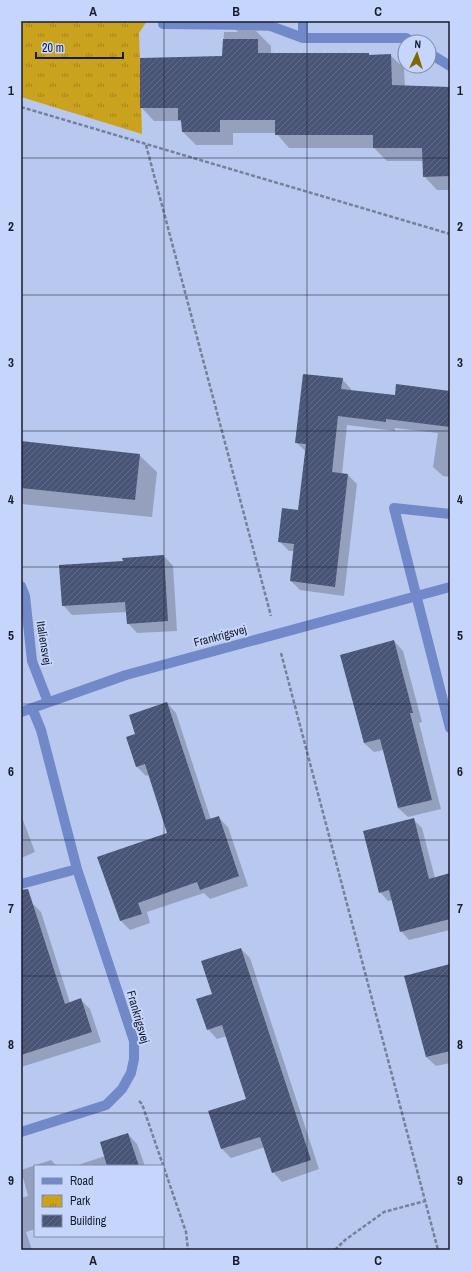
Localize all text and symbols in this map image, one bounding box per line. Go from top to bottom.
text: A [89,3,97,20]
text: B [232,3,240,20]
text: C [374,3,382,20]
scale bar [36,34,123,60]
north arrow [397,34,437,74]
text: N [414,37,421,51]
text: 20 m [42,40,64,56]
text: 1 [8,82,14,99]
text: 1 [457,82,463,99]
text: 2 [8,218,14,235]
text: 2 [457,218,463,235]
text: 3 [8,354,14,371]
text: 3 [457,354,463,371]
text: 4 [8,491,14,508]
text: 4 [457,491,463,508]
street label: Italiensvej [33,620,55,666]
street label: Frankrigsvej [192,621,248,651]
text: 5 [8,627,14,644]
text: 5 [457,627,463,644]
text: 6 [8,763,14,780]
text: 6 [457,763,463,780]
text: 7 [8,900,14,917]
text: 7 [457,900,463,917]
street label: Frankrigsvej [123,989,153,1045]
text: 8 [8,1036,14,1053]
text: 8 [457,1036,463,1053]
legend [34,1165,164,1237]
text: 9 [8,1172,14,1189]
text: 9 [457,1172,463,1189]
text: Road [70,1173,94,1189]
text: Park [70,1193,90,1209]
text: Building [70,1213,107,1229]
text: A [89,1252,97,1269]
text: B [232,1252,240,1269]
text: C [374,1252,382,1269]

